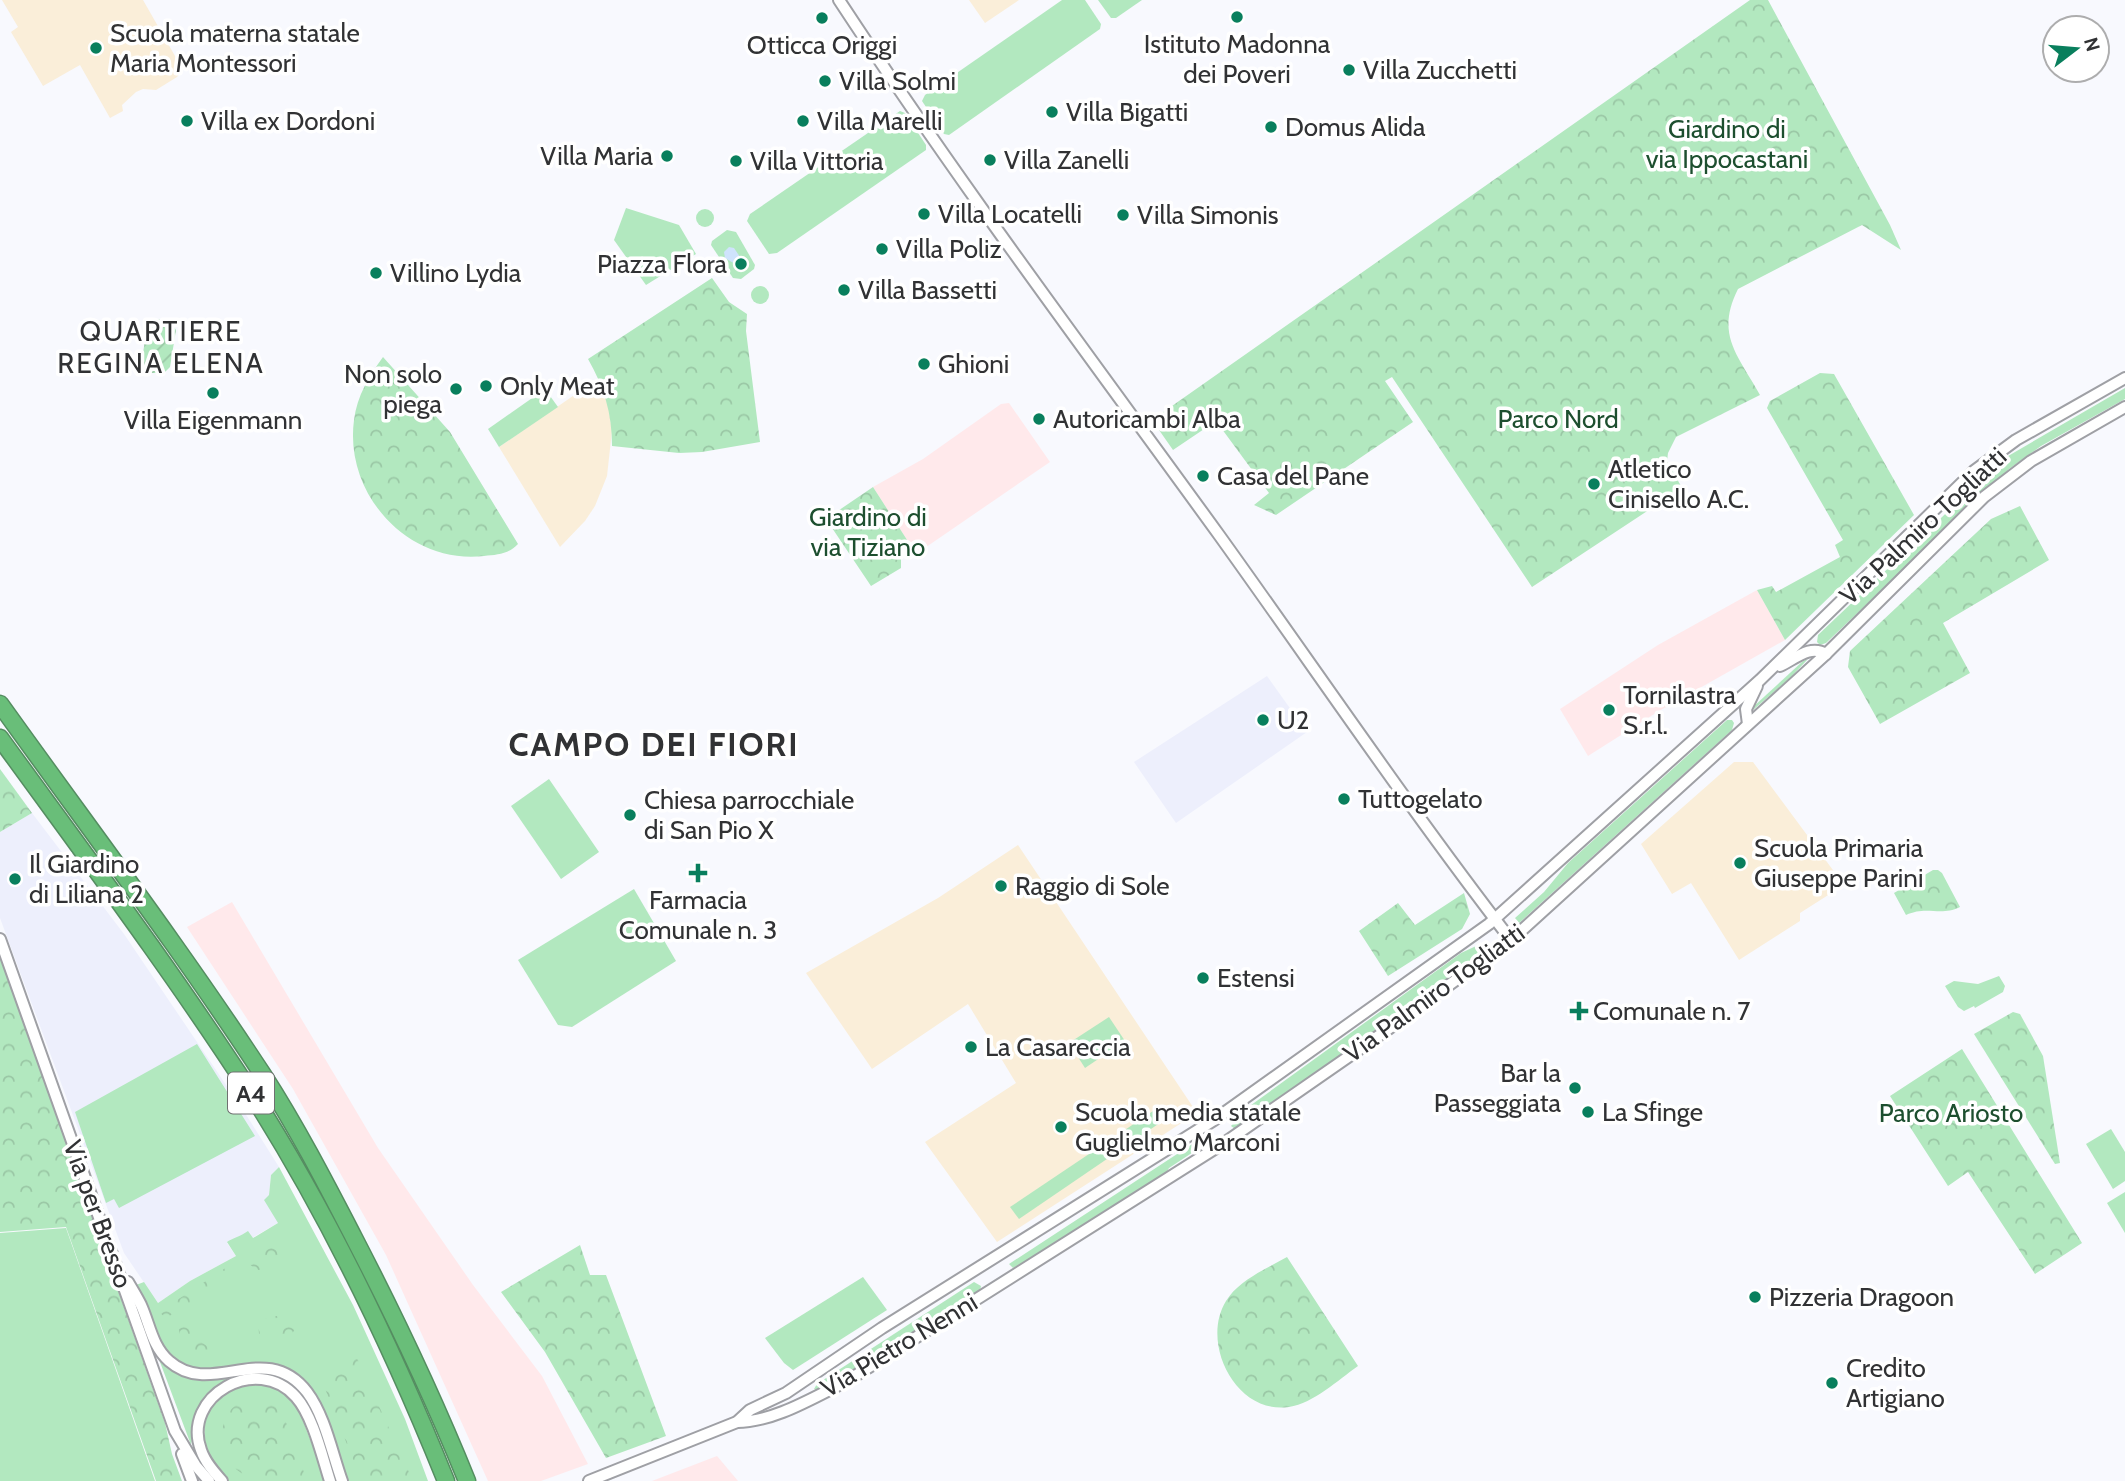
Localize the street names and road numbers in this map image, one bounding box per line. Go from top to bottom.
street label: Via Palmiro Togliatti [1833,441,2013,611]
street label: Via Palmiro Togliatti [1337,916,1531,1070]
road number: A4 [228,1072,274,1114]
street label: Via per Bresso [56,1136,140,1292]
street label: Via Pietro Nenni [815,1286,983,1404]

